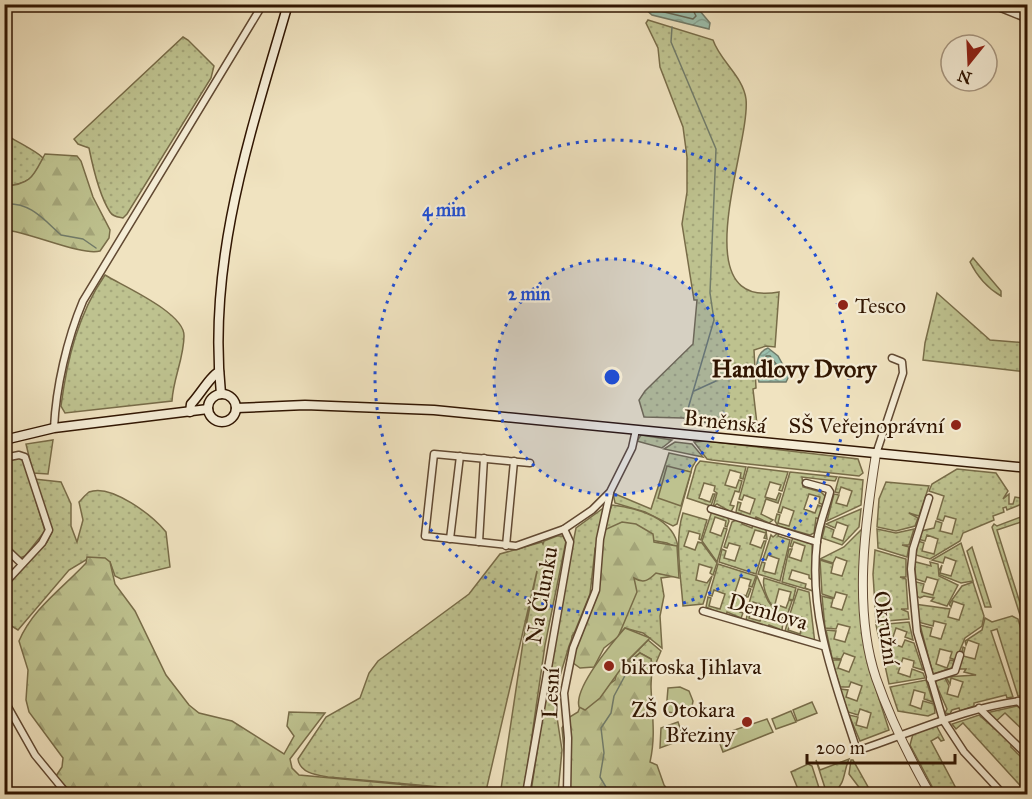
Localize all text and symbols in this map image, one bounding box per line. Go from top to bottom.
north arrow [939,33,999,93]
text: N [955,66,974,88]
text: 4 min [422,199,466,222]
text: 2 min [508,283,551,305]
place label: Tesco [855,292,906,319]
marker: Tesco [836,298,850,312]
district label: Handlovy Dvory [711,354,878,384]
centre of rings [602,367,622,387]
street label: Brněnská [682,404,768,439]
place label: SŠ Veřejnoprávní [788,412,945,439]
marker: SŠ Veřejnoprávní [949,418,963,432]
street label: Na Člunku [520,544,563,646]
street label: Demlova [725,587,812,636]
street label: Okružní [868,589,905,668]
place label: bikroska Jihlava [621,653,762,680]
marker: bikroska Jihlava [602,659,616,673]
street label: Lesní [536,666,565,719]
place label: ZŠ Otokara Březiny [631,696,736,748]
marker: ZŠ Otokara Březiny [740,715,754,729]
scale bar [807,727,956,765]
text: 200 m [816,737,865,759]

